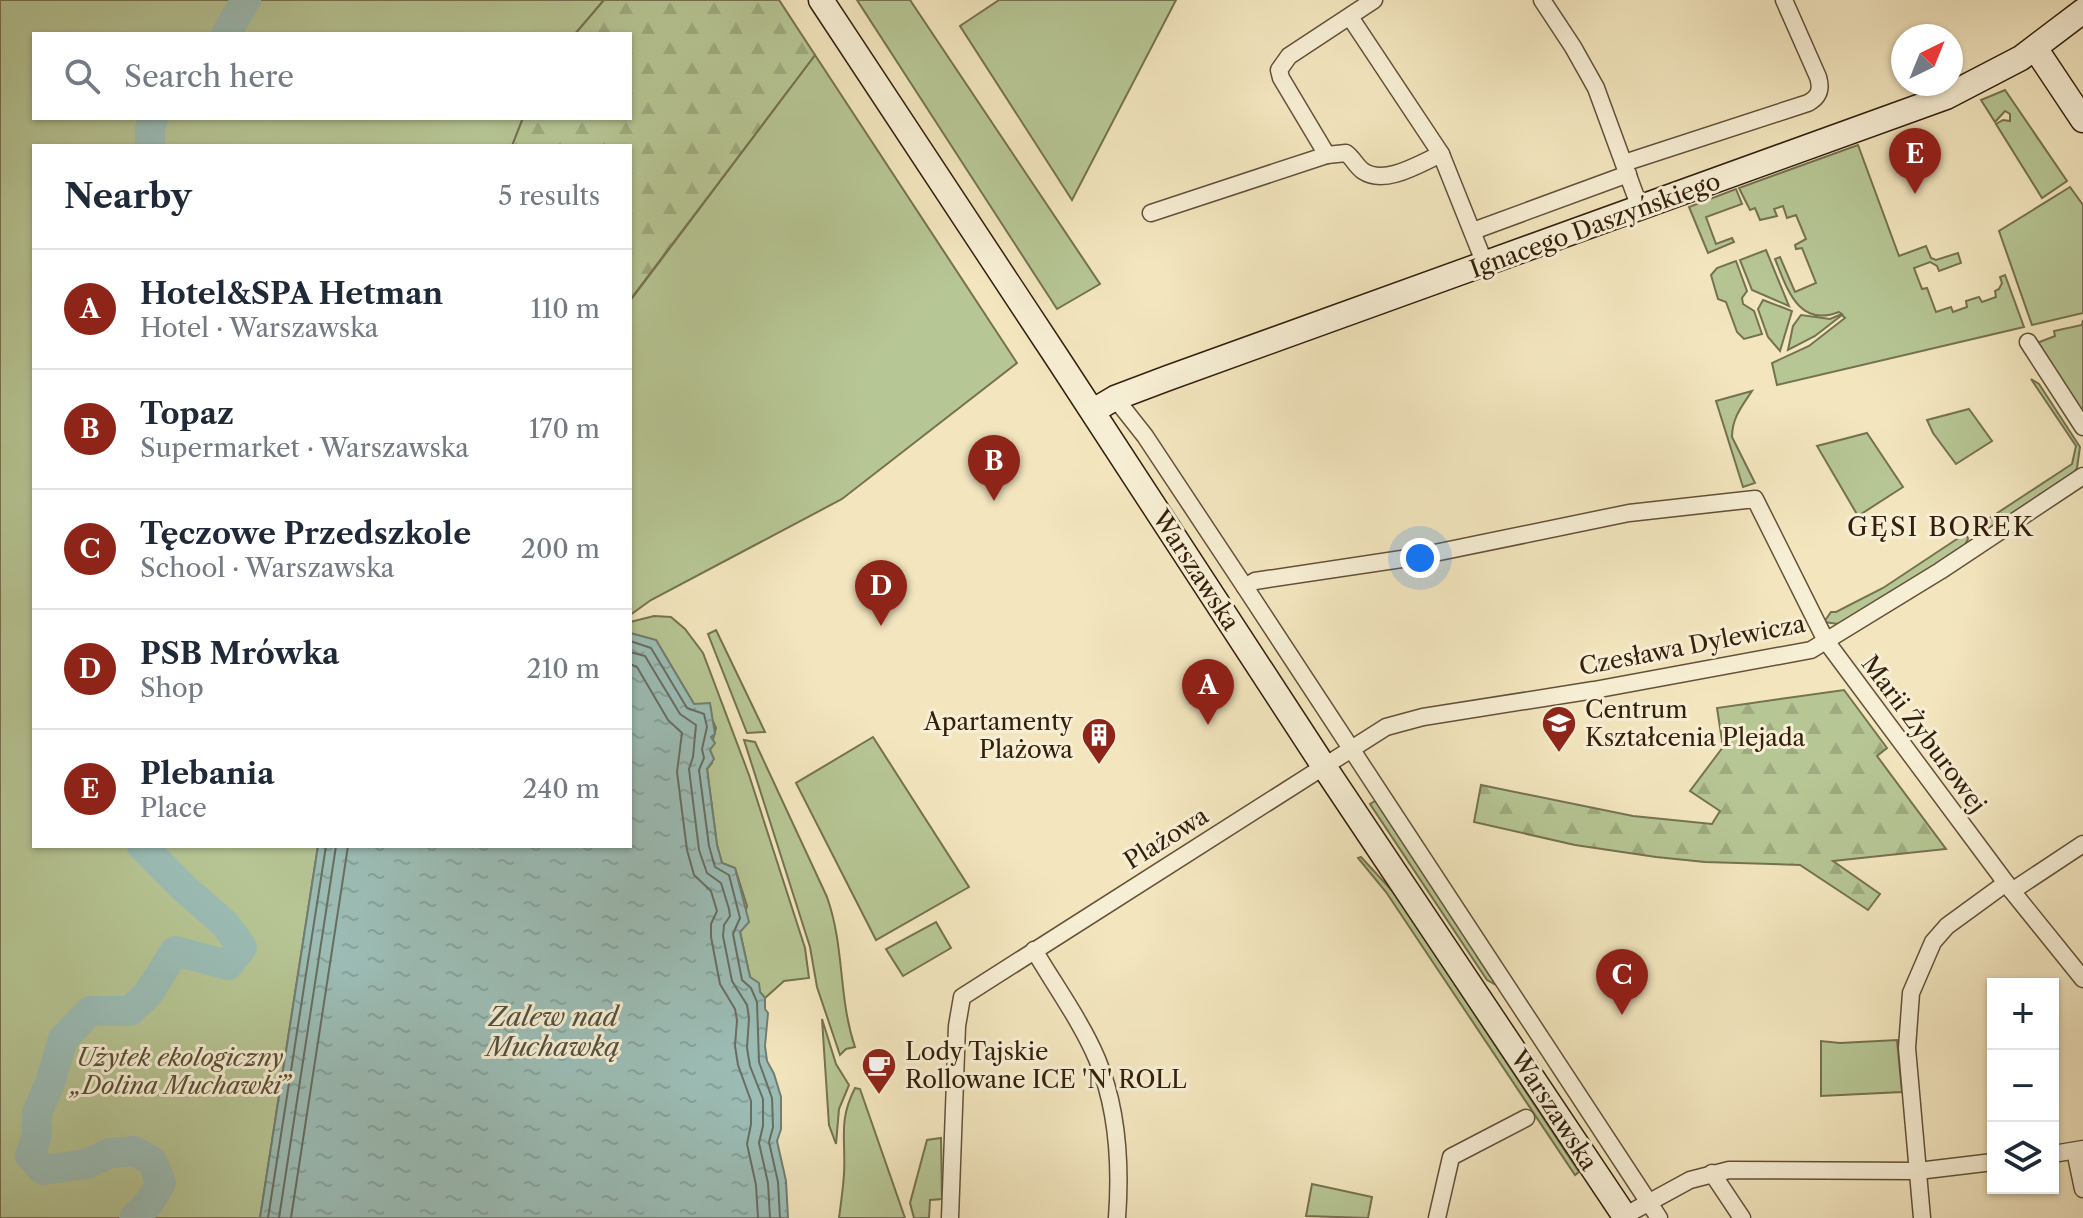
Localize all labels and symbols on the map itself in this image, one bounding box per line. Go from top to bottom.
north arrow [1891,24,1963,96]
pin: E [1889,128,1941,194]
street label: Ignacego Daszyńskiego [1466,166,1724,284]
pin: B [968,435,1020,501]
street label: Warszawska [1146,504,1246,636]
district label: GĘSI BOREK [1847,511,2035,543]
your location [1400,538,1440,578]
pin: D [855,560,907,626]
street label: Czesława Dylewicza [1576,609,1808,681]
street label: Marii Żyburowej [1855,649,1993,818]
pin: A [1182,659,1234,725]
place label: Centrum Kształcenia Plejada [1585,695,1806,752]
school or university icon: Centrum Kształcenia Plejada [1540,704,1578,754]
place label: Apartamenty Plażowa [923,707,1074,764]
building icon: Apartamenty Plażowa [1080,716,1118,766]
street label: Plażowa [1119,801,1214,875]
pin: C [1596,949,1648,1015]
water label: Zalew nad Muchawką [483,1001,621,1063]
place label: Lody Tajskie Rollowane ICE 'N' ROLL [905,1037,1187,1094]
park label: Użytek ekologiczny „Dolina Muchawki” [68,1043,293,1100]
street label: Warszawska [1504,1044,1604,1176]
cafe icon: Lody Tajskie Rollowane ICE 'N' ROLL [860,1046,898,1096]

